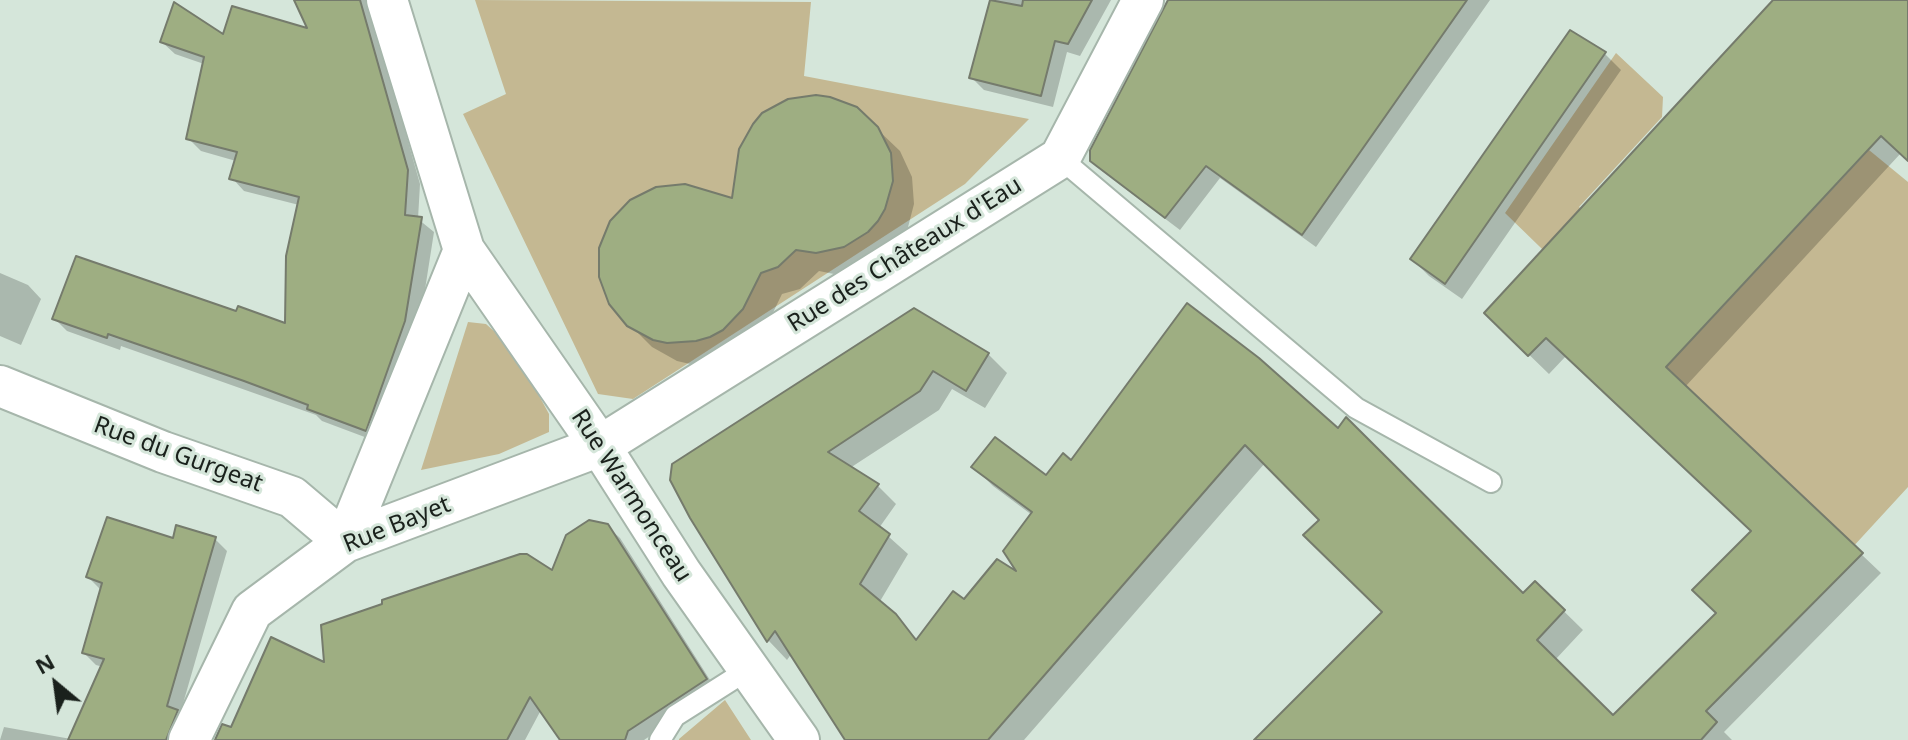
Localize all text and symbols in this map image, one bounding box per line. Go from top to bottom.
street label: Rue des Châteaux d'Eau [783,171,1027,339]
street label: Rue Warmonceau [564,404,698,588]
street label: Rue du Gurgeat [90,411,266,499]
street label: Rue Bayet [339,490,455,560]
north arrow [16,644,96,724]
text: N [29,646,59,680]

